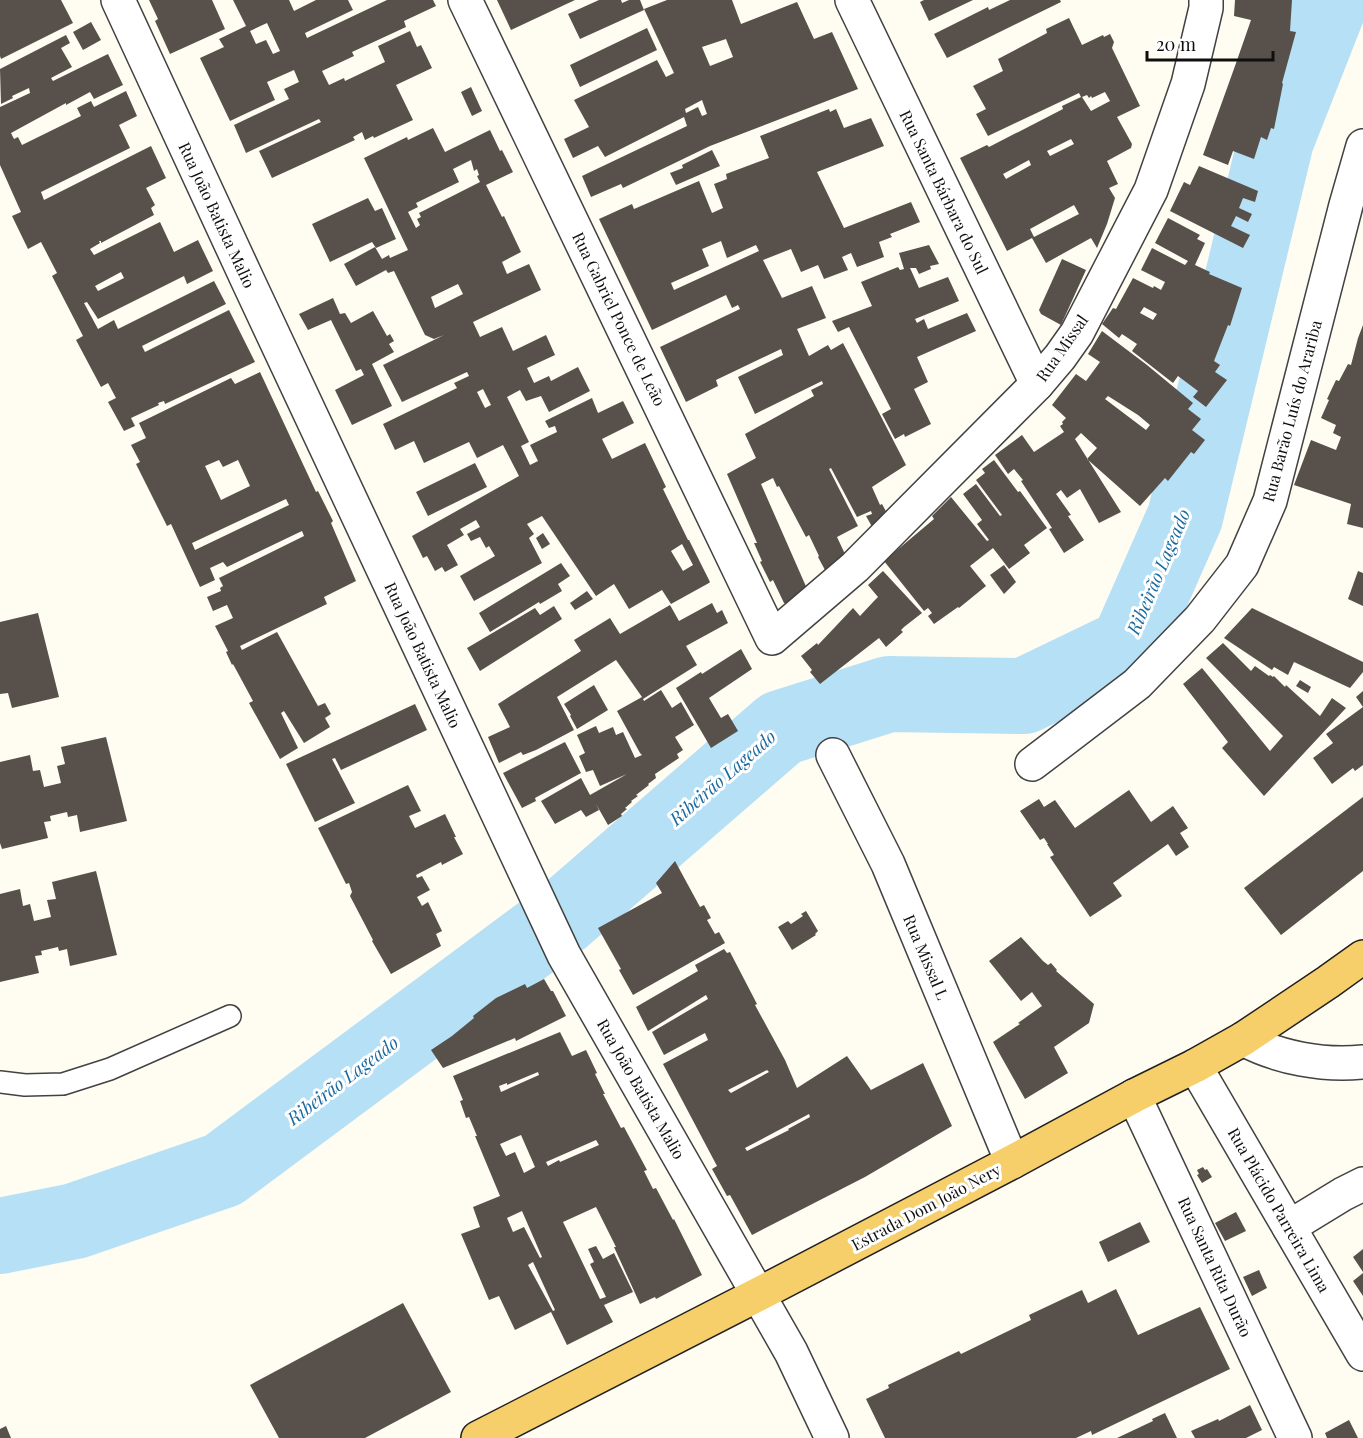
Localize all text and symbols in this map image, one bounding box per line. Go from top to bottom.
scale bar [1147,24,1273,62]
text: 20 m [1156,32,1196,56]
street label: Rua Santa Bárbara do Sul [896,106,994,278]
street label: Rua João Batista Malio [174,138,261,291]
street label: Rua Gabriel Ponce de Leão [568,228,671,409]
street label: Rua Missal [1031,310,1092,385]
street label: Rua Barão Luís do Arariba [1257,318,1326,504]
water label: Ribeirão Lageado [1120,505,1195,639]
street label: Rua João Batista Malio [380,578,467,731]
water label: Ribeirão Lageado [663,724,781,831]
street label: Rua Missal L [899,911,954,1002]
street label: Rua João Batista Malio [593,1015,690,1163]
water label: Ribeirão Lageado [281,1030,403,1131]
street label: Rua Plácido Parreira Lima [1224,1124,1335,1296]
street label: Estrada Dom João Nery [848,1158,1004,1255]
street label: Rua Santa Rita Durão [1174,1193,1257,1340]

